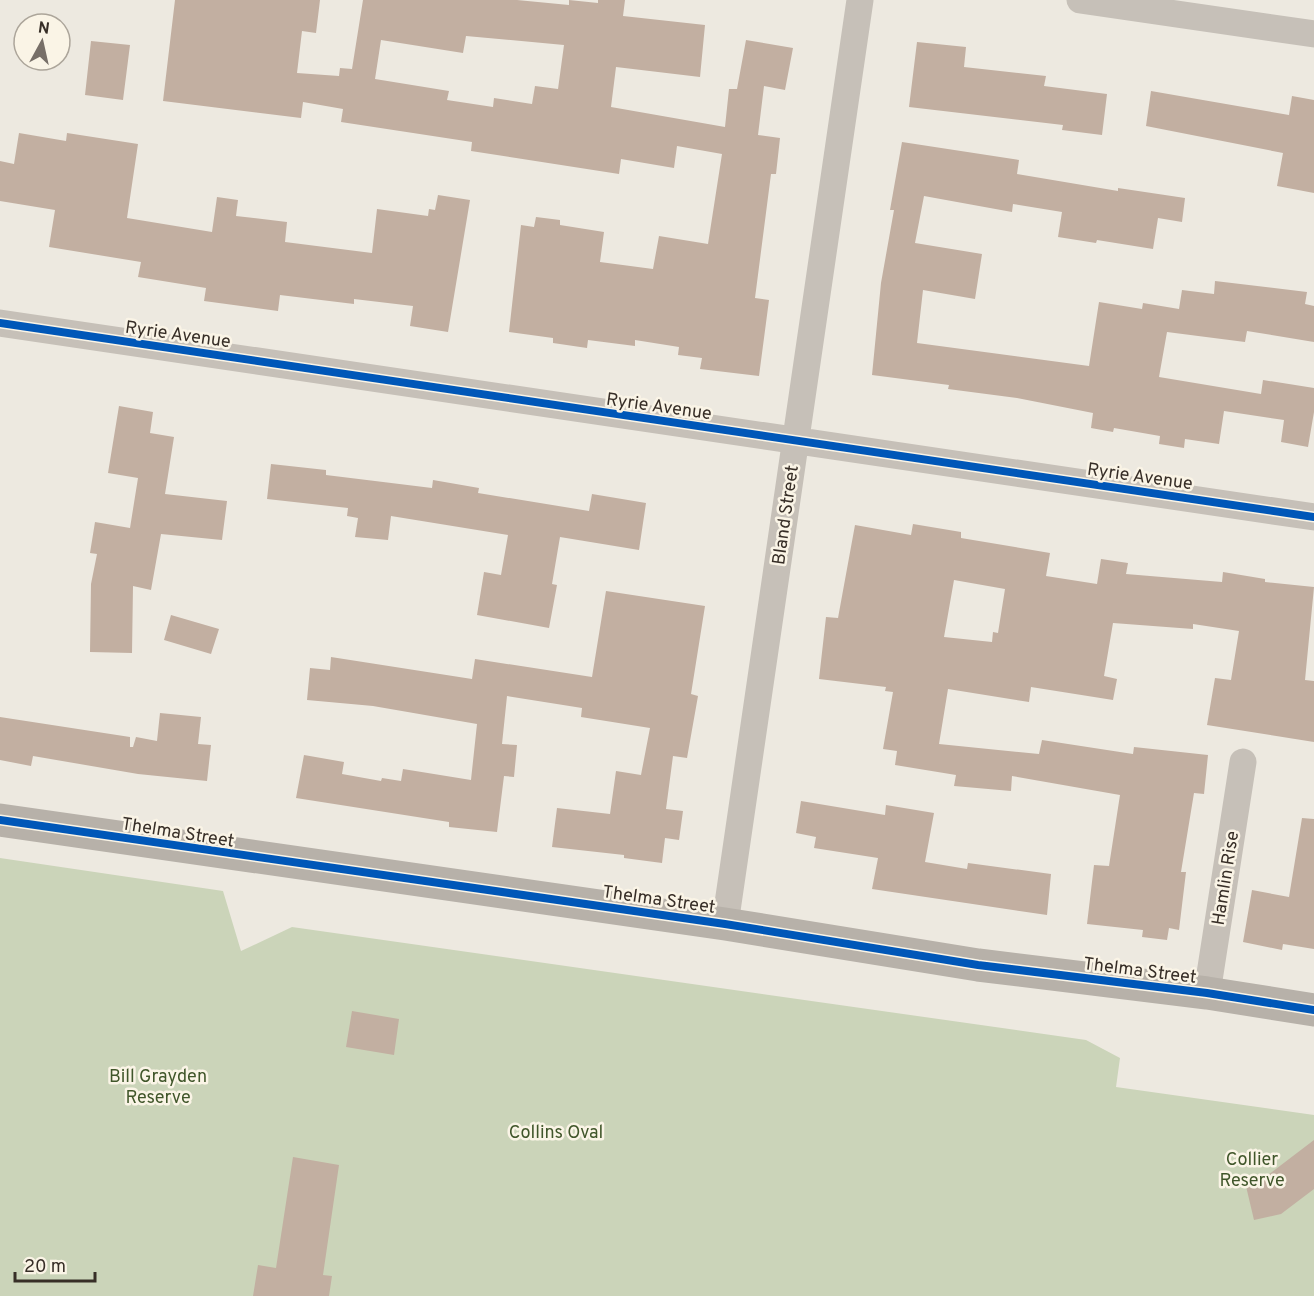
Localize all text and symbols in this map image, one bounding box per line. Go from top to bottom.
north arrow [12,12,72,72]
text: N [37,18,51,40]
street label: Ryrie Avenue [124,317,232,354]
street label: Ryrie Avenue [605,389,713,426]
street label: Ryrie Avenue [1086,459,1194,496]
street label: Bland Street [768,464,805,567]
street label: Thelma Street [120,813,236,854]
street label: Hamlin Rise [1208,829,1245,927]
street label: Thelma Street [601,881,717,920]
street label: Thelma Street [1082,953,1198,990]
park label: Bill Grayden Reserve [109,1066,207,1110]
park label: Collins Oval [509,1122,603,1145]
park label: Collier Reserve [1219,1149,1285,1193]
scale bar [15,1245,94,1283]
text: 20 m [24,1256,66,1279]

